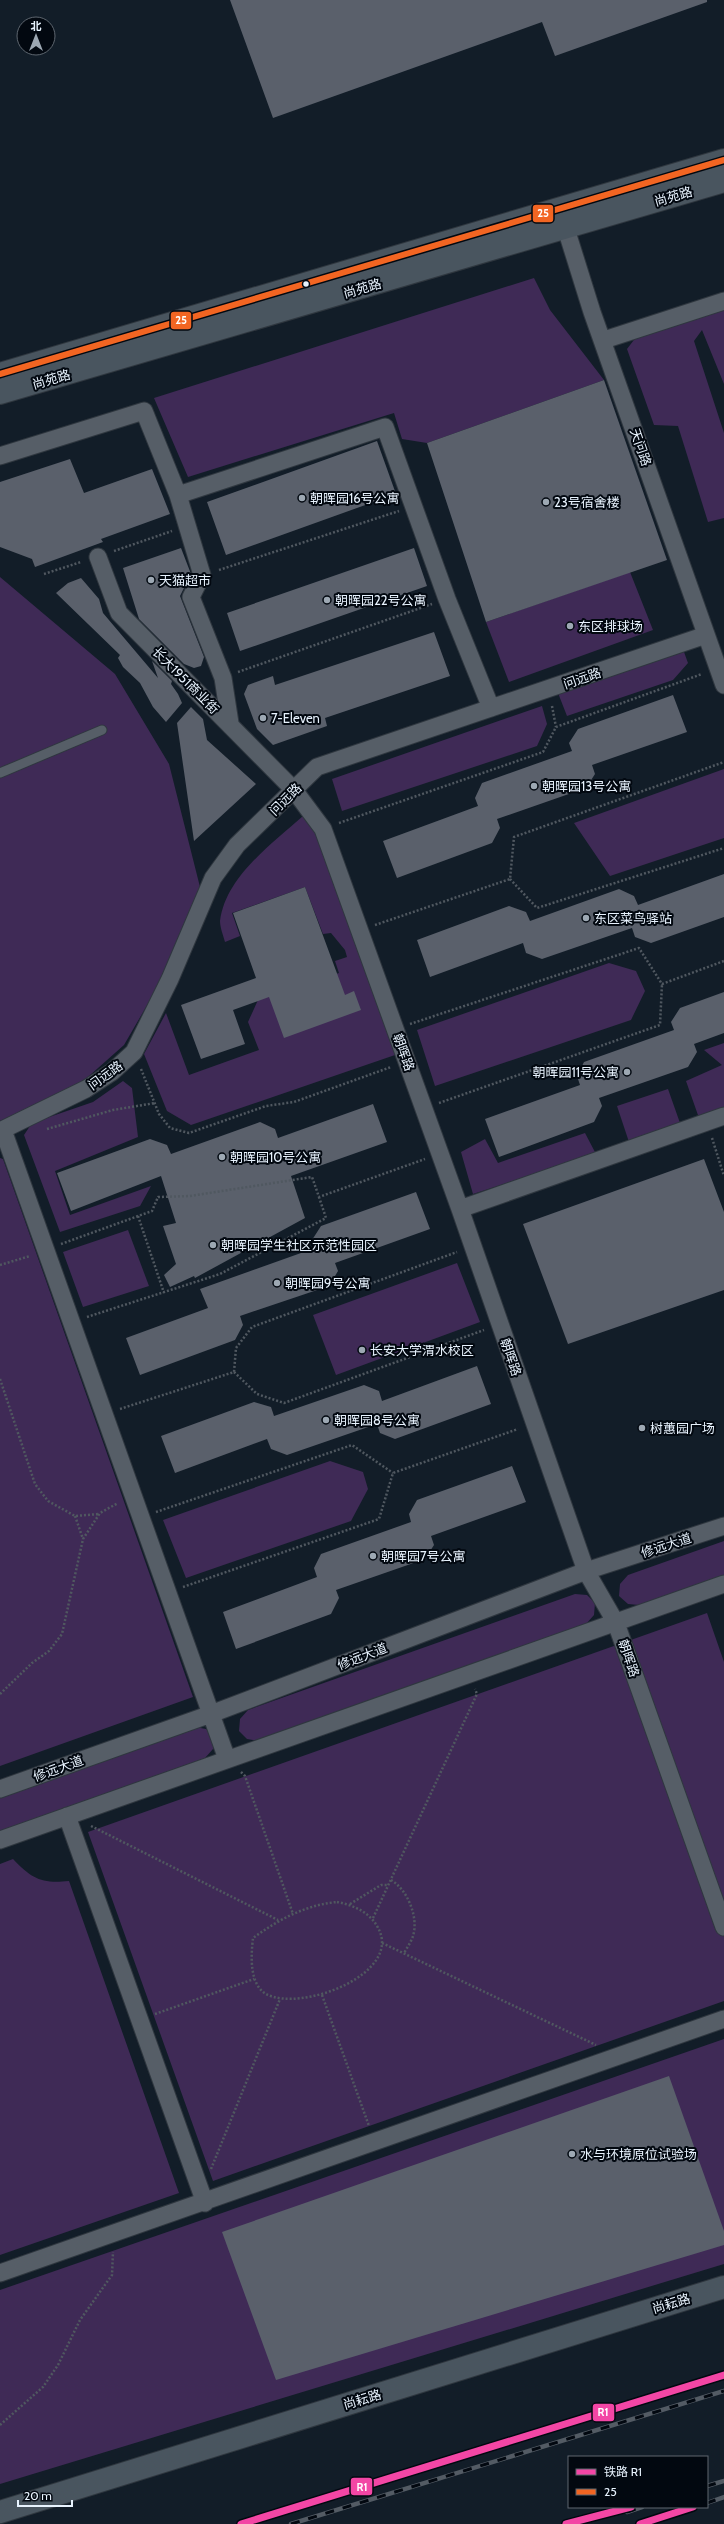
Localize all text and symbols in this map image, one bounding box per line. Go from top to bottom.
north arrow [16,16,56,56]
text: 北 [31,19,42,33]
street label: 尚苑路 [652,183,694,209]
line badge: 25 [532,204,554,223]
text: 25 [537,206,549,220]
street label: 尚苑路 [341,275,383,301]
unlabelled marker [301,279,311,289]
line badge: 25 [170,311,192,330]
text: 25 [175,313,187,327]
street label: 尚苑路 [30,366,72,392]
street label: 天问路 [627,426,655,468]
place label: 朝晖园16号公寓 [310,490,400,506]
marker: 朝晖园16号公寓 [297,493,307,503]
place label: 23号宿舍楼 [554,494,620,510]
marker: 23号宿舍楼 [541,497,551,507]
place label: 天猫超市 [159,572,211,588]
marker: 天猫超市 [146,575,156,585]
place label: 朝晖园22号公寓 [335,592,427,608]
marker: 朝晖园22号公寓 [322,595,332,605]
place label: 东区排球场 [578,618,643,634]
marker: 东区排球场 [565,621,575,631]
street label: 长大1951商业街 [149,643,223,717]
street label: 问远路 [561,664,603,692]
place label: 7-Eleven [271,710,320,726]
marker: 7-Eleven [258,713,268,723]
place label: 朝晖园13号公寓 [542,778,631,794]
street label: 问远路 [266,780,304,818]
marker: 朝晖园13号公寓 [529,781,539,791]
place label: 东区菜鸟驿站 [594,910,672,926]
marker: 东区菜鸟驿站 [581,913,591,923]
street label: 朝晖路 [390,1031,418,1073]
street label: 问远路 [85,1057,125,1093]
place label: 朝晖园11号公寓 [533,1064,619,1080]
marker: 朝晖园11号公寓 [622,1067,632,1077]
place label: 朝晖园10号公寓 [230,1149,321,1165]
marker: 朝晖园10号公寓 [217,1152,227,1162]
place label: 朝晖园学生社区示范性园区 [221,1237,377,1253]
marker: 朝晖园学生社区示范性园区 [208,1240,218,1250]
place label: 朝晖园9号公寓 [285,1275,370,1291]
marker: 朝晖园9号公寓 [272,1278,282,1288]
street label: 朝晖路 [497,1336,525,1378]
place label: 长安大学渭水校区 [370,1342,474,1358]
marker: 长安大学渭水校区 [357,1345,367,1355]
place label: 朝晖园8号公寓 [334,1412,420,1428]
marker: 朝晖园8号公寓 [321,1415,331,1425]
place label: 树蕙园广场 [650,1420,715,1436]
marker: 树蕙园广场 [637,1423,647,1433]
street label: 修远大道 [639,1529,693,1561]
place label: 朝晖园7号公寓 [381,1548,466,1564]
marker: 朝晖园7号公寓 [368,1551,378,1561]
street label: 朝晖路 [615,1637,643,1679]
street label: 修远大道 [335,1639,389,1673]
street label: 修远大道 [31,1752,85,1784]
place label: 水与环境原位试验场 [580,2146,697,2162]
marker: 水与环境原位试验场 [567,2149,577,2159]
street label: 尚耘路 [650,2290,692,2316]
street label: 尚耘路 [341,2386,383,2412]
line badge: R1 [592,2403,615,2422]
text: R1 [598,2405,608,2419]
legend [568,2456,708,2508]
text: 铁路 R1 [604,2464,642,2479]
line badge: R1 [350,2477,373,2496]
text: R1 [357,2480,367,2494]
scale bar [18,2482,72,2508]
text: 25 [604,2484,617,2499]
text: 20 m [24,2488,52,2503]

